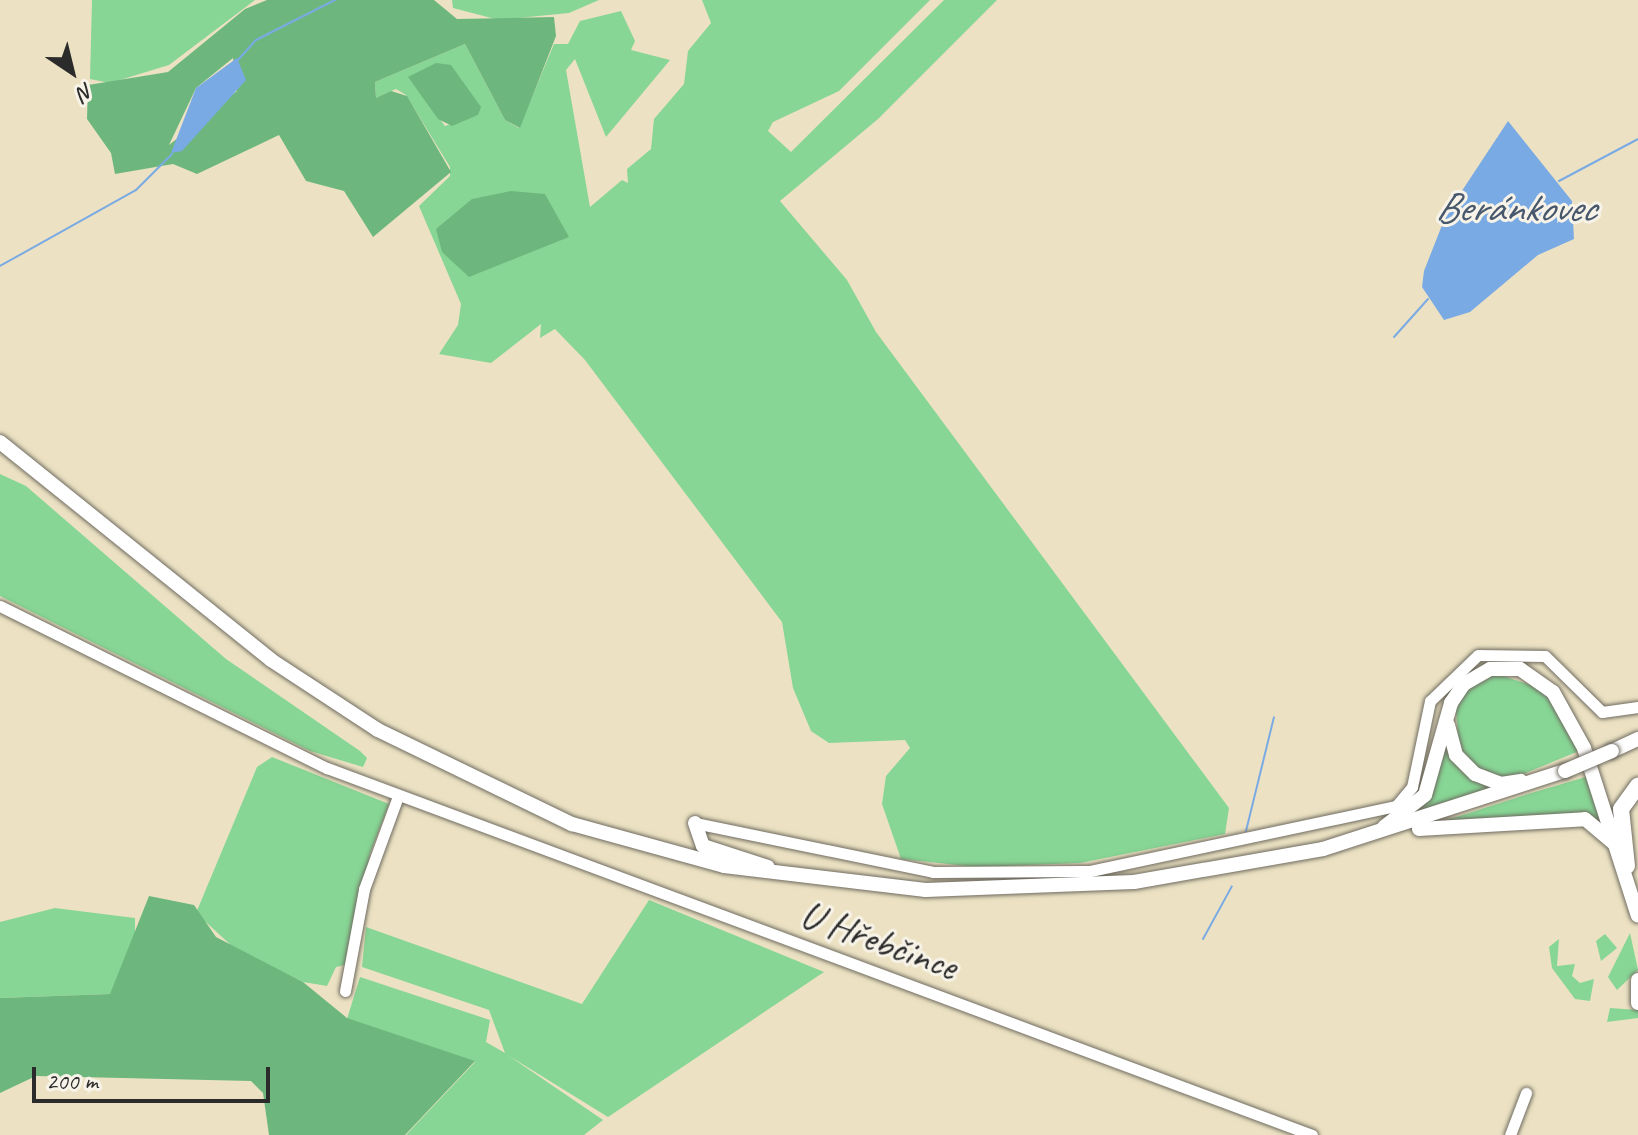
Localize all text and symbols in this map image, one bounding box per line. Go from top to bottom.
north arrow [32,32,112,112]
text: N [72,76,99,107]
water label: Beránkovec [1435,183,1595,233]
street label: U Hřebčince [794,890,964,990]
scale bar [36,1051,274,1101]
text: 200 m [46,1066,98,1096]

